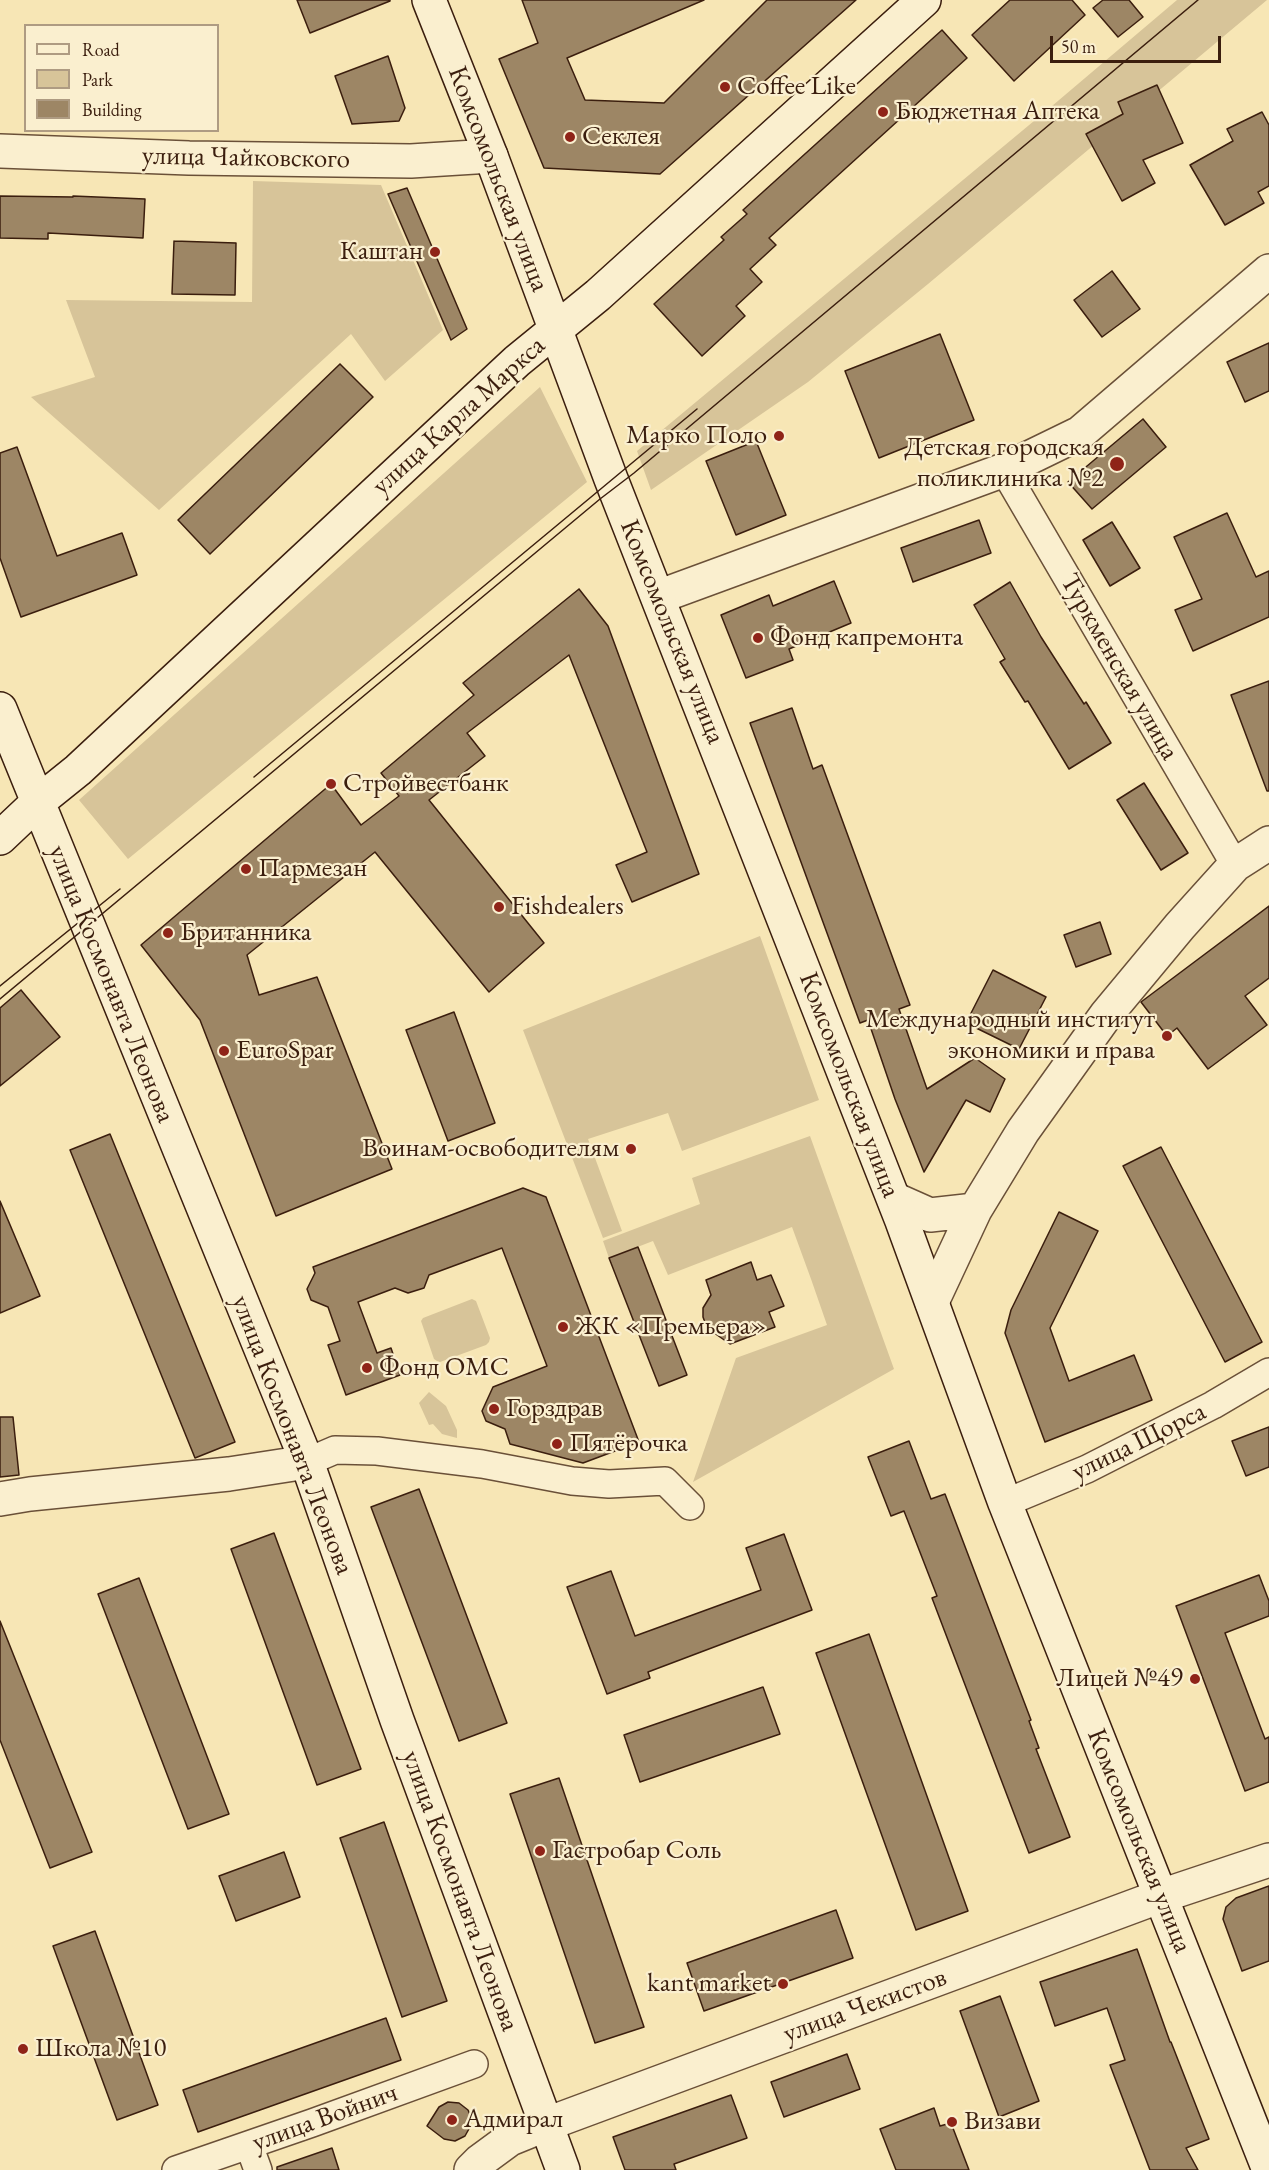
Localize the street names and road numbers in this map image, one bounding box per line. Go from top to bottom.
street label: Комсомольская улица [440,62,556,296]
street label: улица Чайковского [142,140,350,176]
street label: улица Карла Маркса [366,330,552,502]
street label: Комсомольская улица [612,515,732,749]
street label: Туркменская улица [1052,568,1186,766]
street label: улица Космонавта Леонова [40,841,182,1127]
street label: Комсомольская улица [791,968,907,1202]
street label: улица Космонавта Леонова [224,1291,360,1579]
street label: улица Щорса [1067,1396,1211,1488]
street label: Комсомольская улица [1079,1724,1199,1958]
street label: улица Космонавта Леонова [394,1746,526,2036]
street label: улица Чекистов [779,1961,951,2051]
street label: улица Войнич [248,2077,402,2159]

